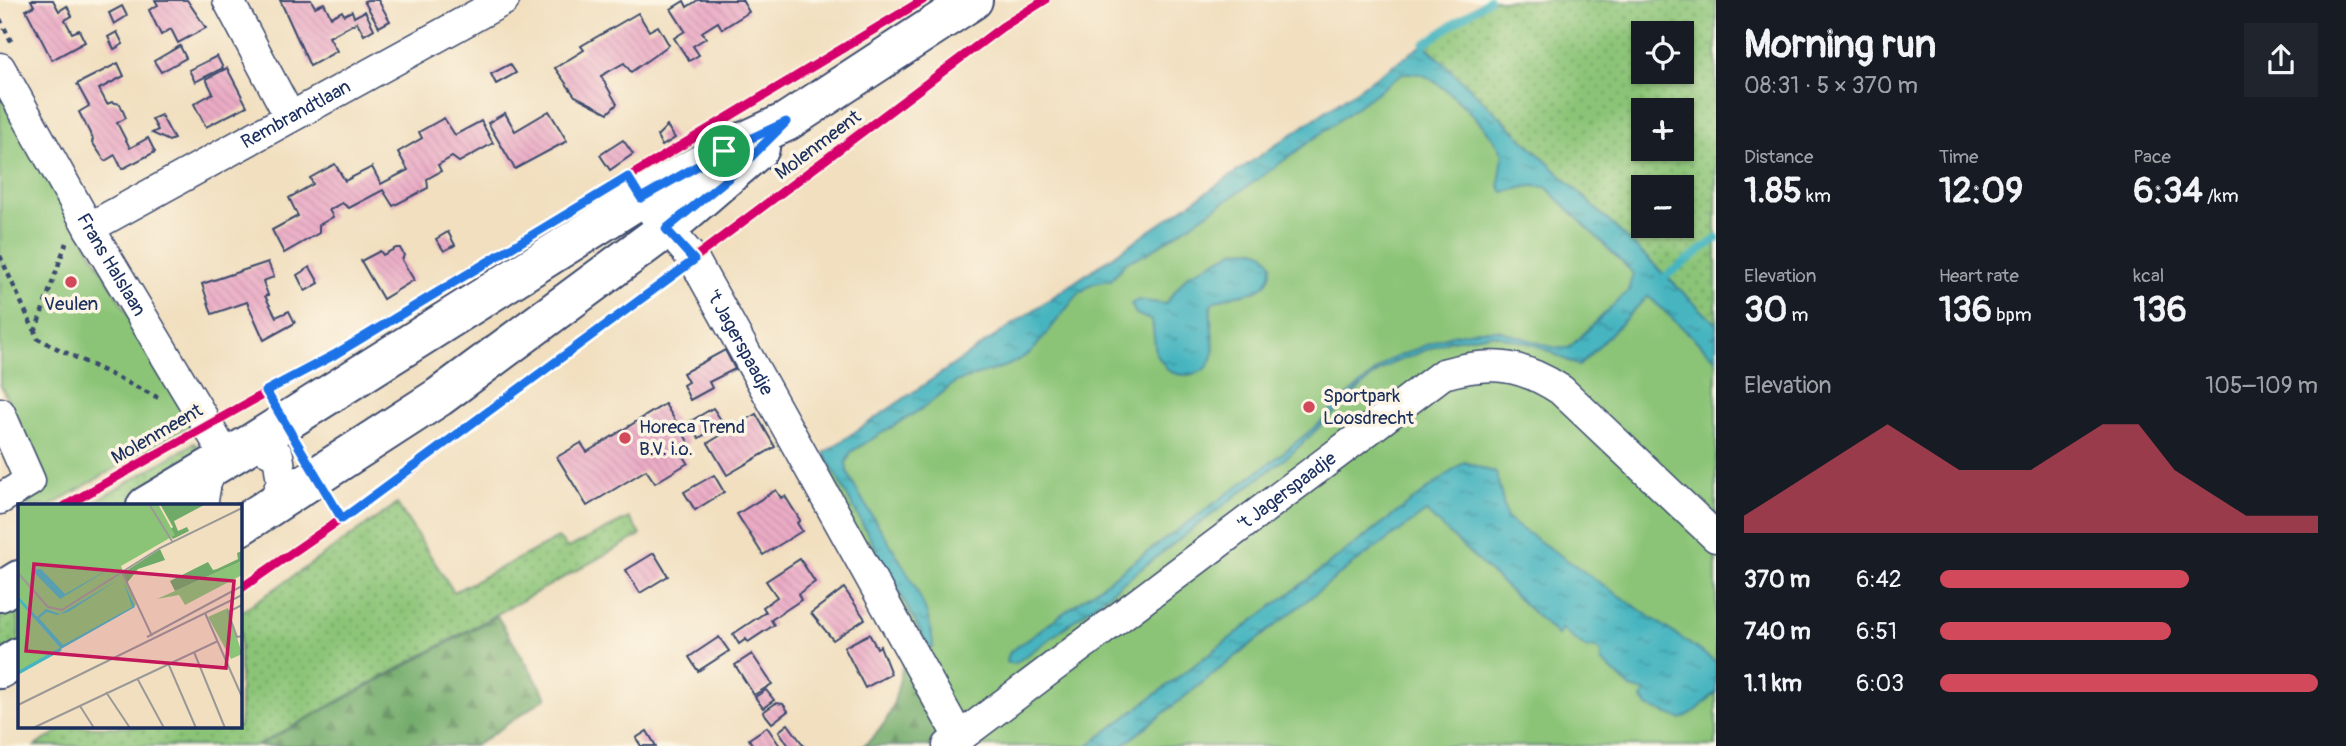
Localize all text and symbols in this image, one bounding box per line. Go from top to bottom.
map controls [1631,21,1694,238]
button: locate [1631,21,1694,84]
text: Morning run [1744,21,1936,69]
button: share [2244,23,2318,97]
text: 08:31 · 5 × 370 m [1744,71,1918,100]
street label: Rembrandtlaan [237,75,355,154]
button: + [1631,98,1694,161]
street label: Molenmeent [770,105,866,185]
pin [694,121,754,181]
icon: arrive [705,132,743,170]
text: Distance [1744,145,1813,169]
text: Time [1939,145,1978,169]
text: Pace [2133,145,2171,169]
text: 1.85 [1744,169,1802,213]
text: 12:09 [1939,169,2023,213]
text: 6:34 [2133,169,2203,213]
button: − [1631,175,1694,238]
text: km [1802,184,1831,208]
text: /km [2203,184,2239,208]
street label: Frans Halslaan [71,209,151,321]
text: Elevation [1744,264,1816,288]
text: Heart rate [1939,264,2019,288]
text: kcal [2133,264,2164,288]
marker: Veulen [63,274,79,290]
street label: 't Jagerspaadje [701,285,779,400]
text: 30 [1744,288,1787,332]
text: 136 [1939,288,1992,332]
text: 136 [2133,288,2187,332]
place label: Veulen [44,292,98,316]
text: m [1787,303,1808,327]
text: bpm [1992,303,2032,327]
text: Elevation [1744,371,1832,400]
text: 105–109 m [2205,371,2318,400]
place label: Sportpark Loosdrecht [1323,384,1414,430]
street label: Molenmeent [107,398,207,470]
marker: Sportpark Loosdrecht [1301,399,1317,415]
place label: Horeca Trend B.V. i.o. [639,415,745,461]
marker: Horeca Trend B.V. i.o. [617,430,633,446]
street label: 't Jagerspaadje [1233,446,1342,536]
inset map [18,504,242,728]
text: 370 m [1744,565,1810,594]
text: 6:42 [1856,565,1902,594]
text: 740 m [1744,617,1811,646]
text: 6:51 [1856,617,1897,646]
text: 1.1 km [1744,669,1802,698]
text: 6:03 [1856,669,1904,698]

